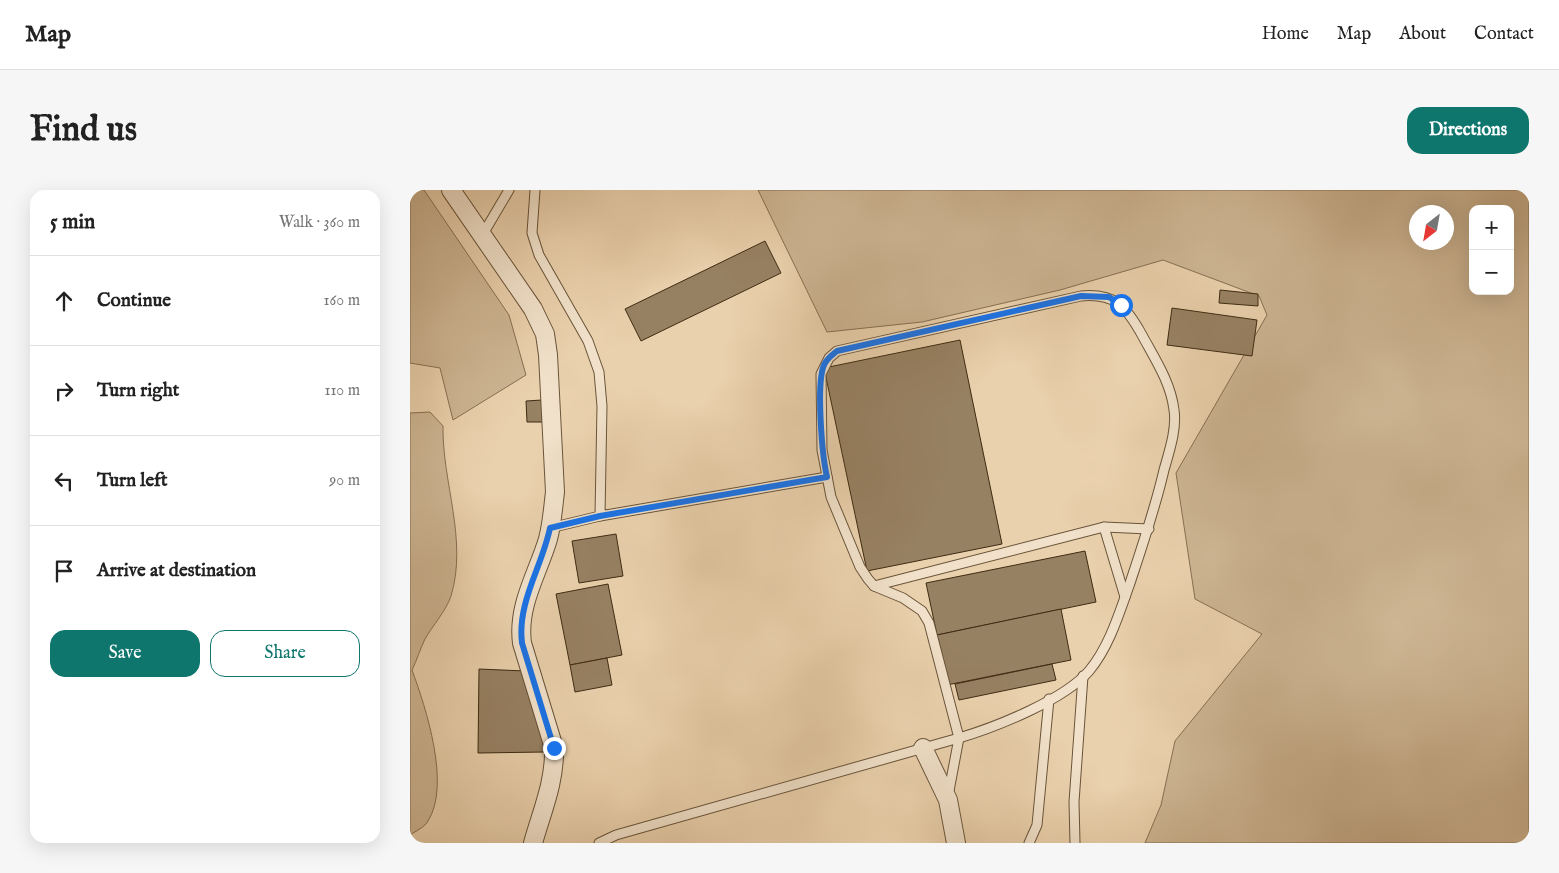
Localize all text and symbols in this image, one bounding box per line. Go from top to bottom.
text: Map [25,19,71,50]
text: Home [1262,23,1309,46]
text: Map [1337,23,1371,46]
text: About [1399,23,1446,46]
text: Contact [1474,23,1534,46]
button: Directions [1407,107,1529,154]
text: Find us [30,108,137,153]
north arrow [1409,205,1454,250]
map controls [1469,205,1514,295]
button: + [1469,205,1514,250]
text: 5 min [50,209,95,236]
text: Walk · 360 m [279,213,360,233]
button: − [1469,250,1514,295]
icon: ahead [50,287,78,315]
text: Continue [97,289,171,313]
text: 160 m [324,291,360,311]
route start [1110,294,1133,317]
icon: right [50,377,78,405]
text: Turn right [97,379,179,403]
text: 110 m [324,381,360,401]
icon: left [50,467,78,495]
text: Turn left [97,469,168,493]
text: 90 m [329,471,360,491]
icon: arrive [50,557,78,585]
text: Arrive at destination [97,559,256,583]
button: Save [50,630,200,677]
button: Share [210,630,360,677]
route end [543,737,566,760]

